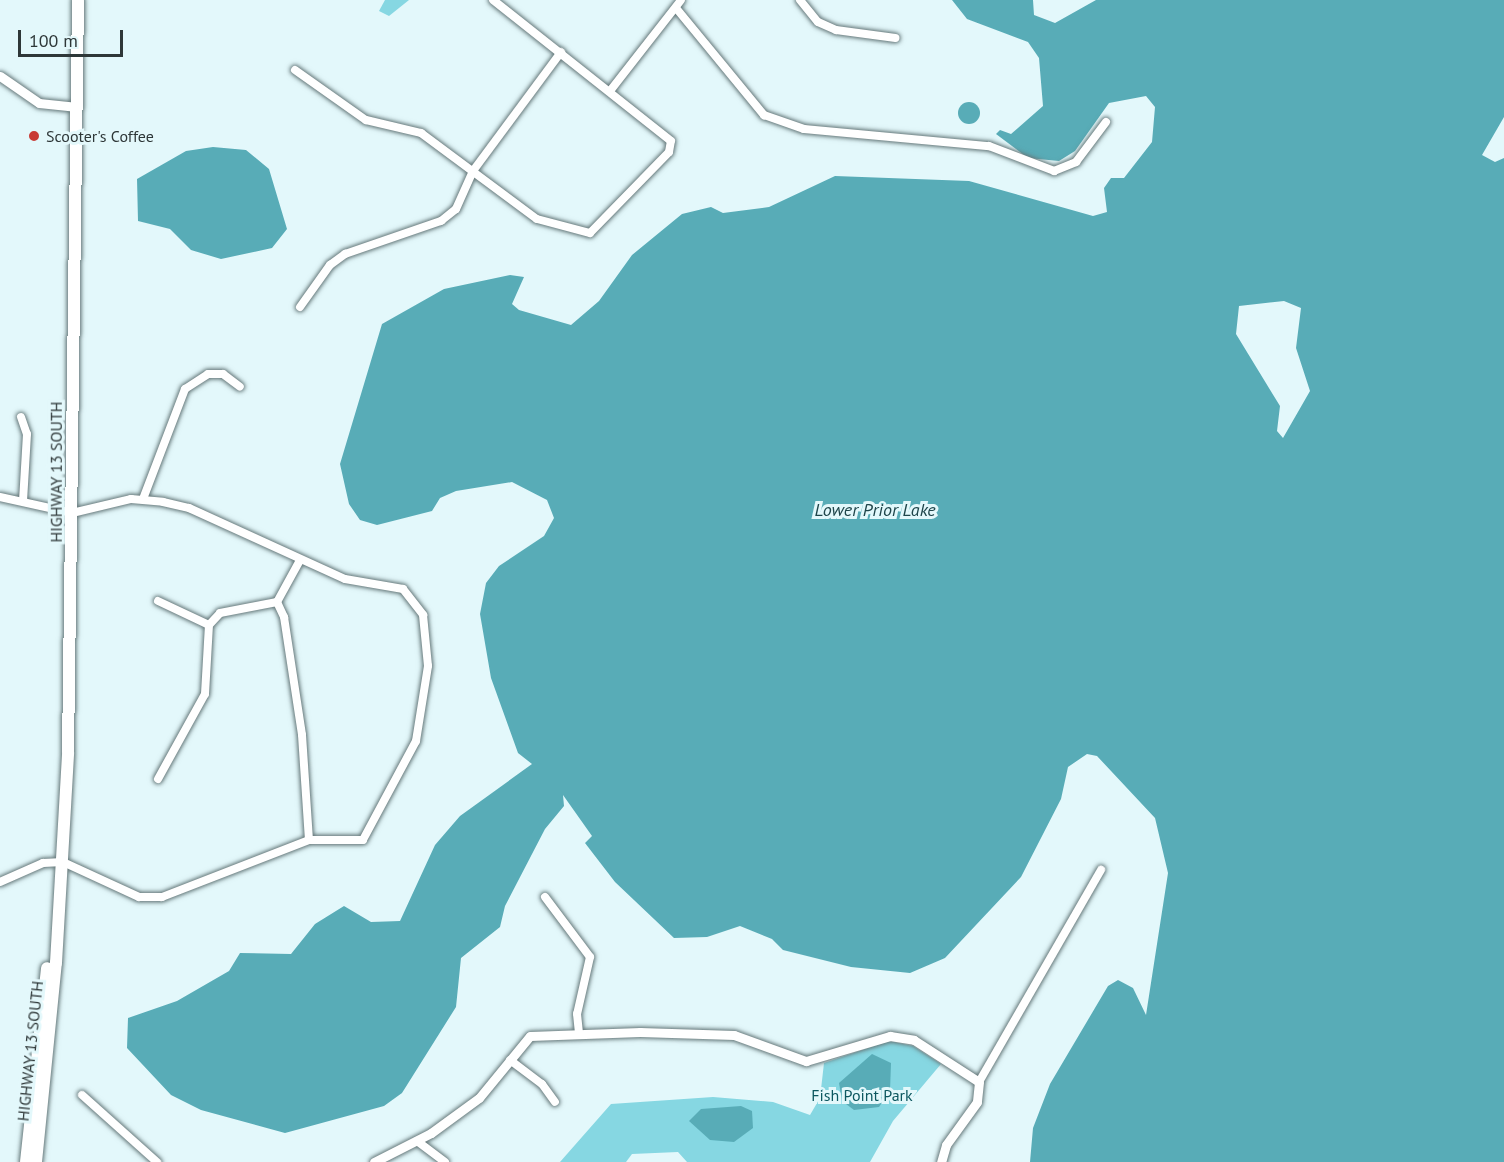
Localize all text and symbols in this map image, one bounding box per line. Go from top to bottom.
scale bar [21,18,126,56]
text: 100 m [29,29,78,52]
place label: Scooter's Coffee [46,126,154,146]
marker: Scooter's Coffee [27,129,41,143]
street label: HIGHWAY 13 SOUTH [46,401,66,543]
water label: Lower Prior Lake [814,499,936,521]
street label: HIGHWAY 13 SOUTH [13,980,47,1122]
park label: Fish Point Park [811,1085,913,1105]

